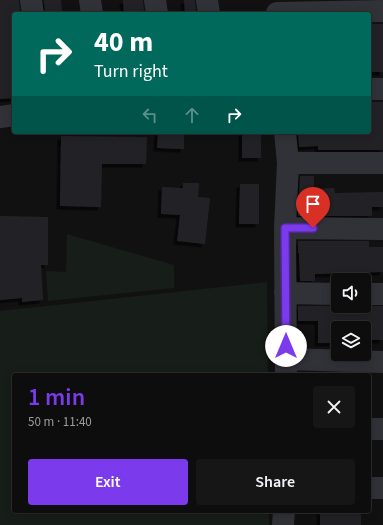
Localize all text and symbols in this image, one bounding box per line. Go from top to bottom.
text: 40 m [94,22,153,62]
icon: right [28,28,80,80]
text: Turn right [94,59,168,84]
icon: left [139,104,161,126]
icon: ahead [181,104,203,126]
icon: right [223,104,245,126]
pin [296,187,330,228]
icon: arrive [302,193,324,215]
map controls [331,273,371,361]
button: sound [331,273,371,313]
button: layers [331,321,371,361]
position arrow [265,325,307,367]
text: 1 min [28,380,85,415]
button: close [313,386,355,428]
text: 50 m · 11:40 [28,413,92,431]
button: Exit [28,459,188,505]
button: Share [196,459,355,505]

